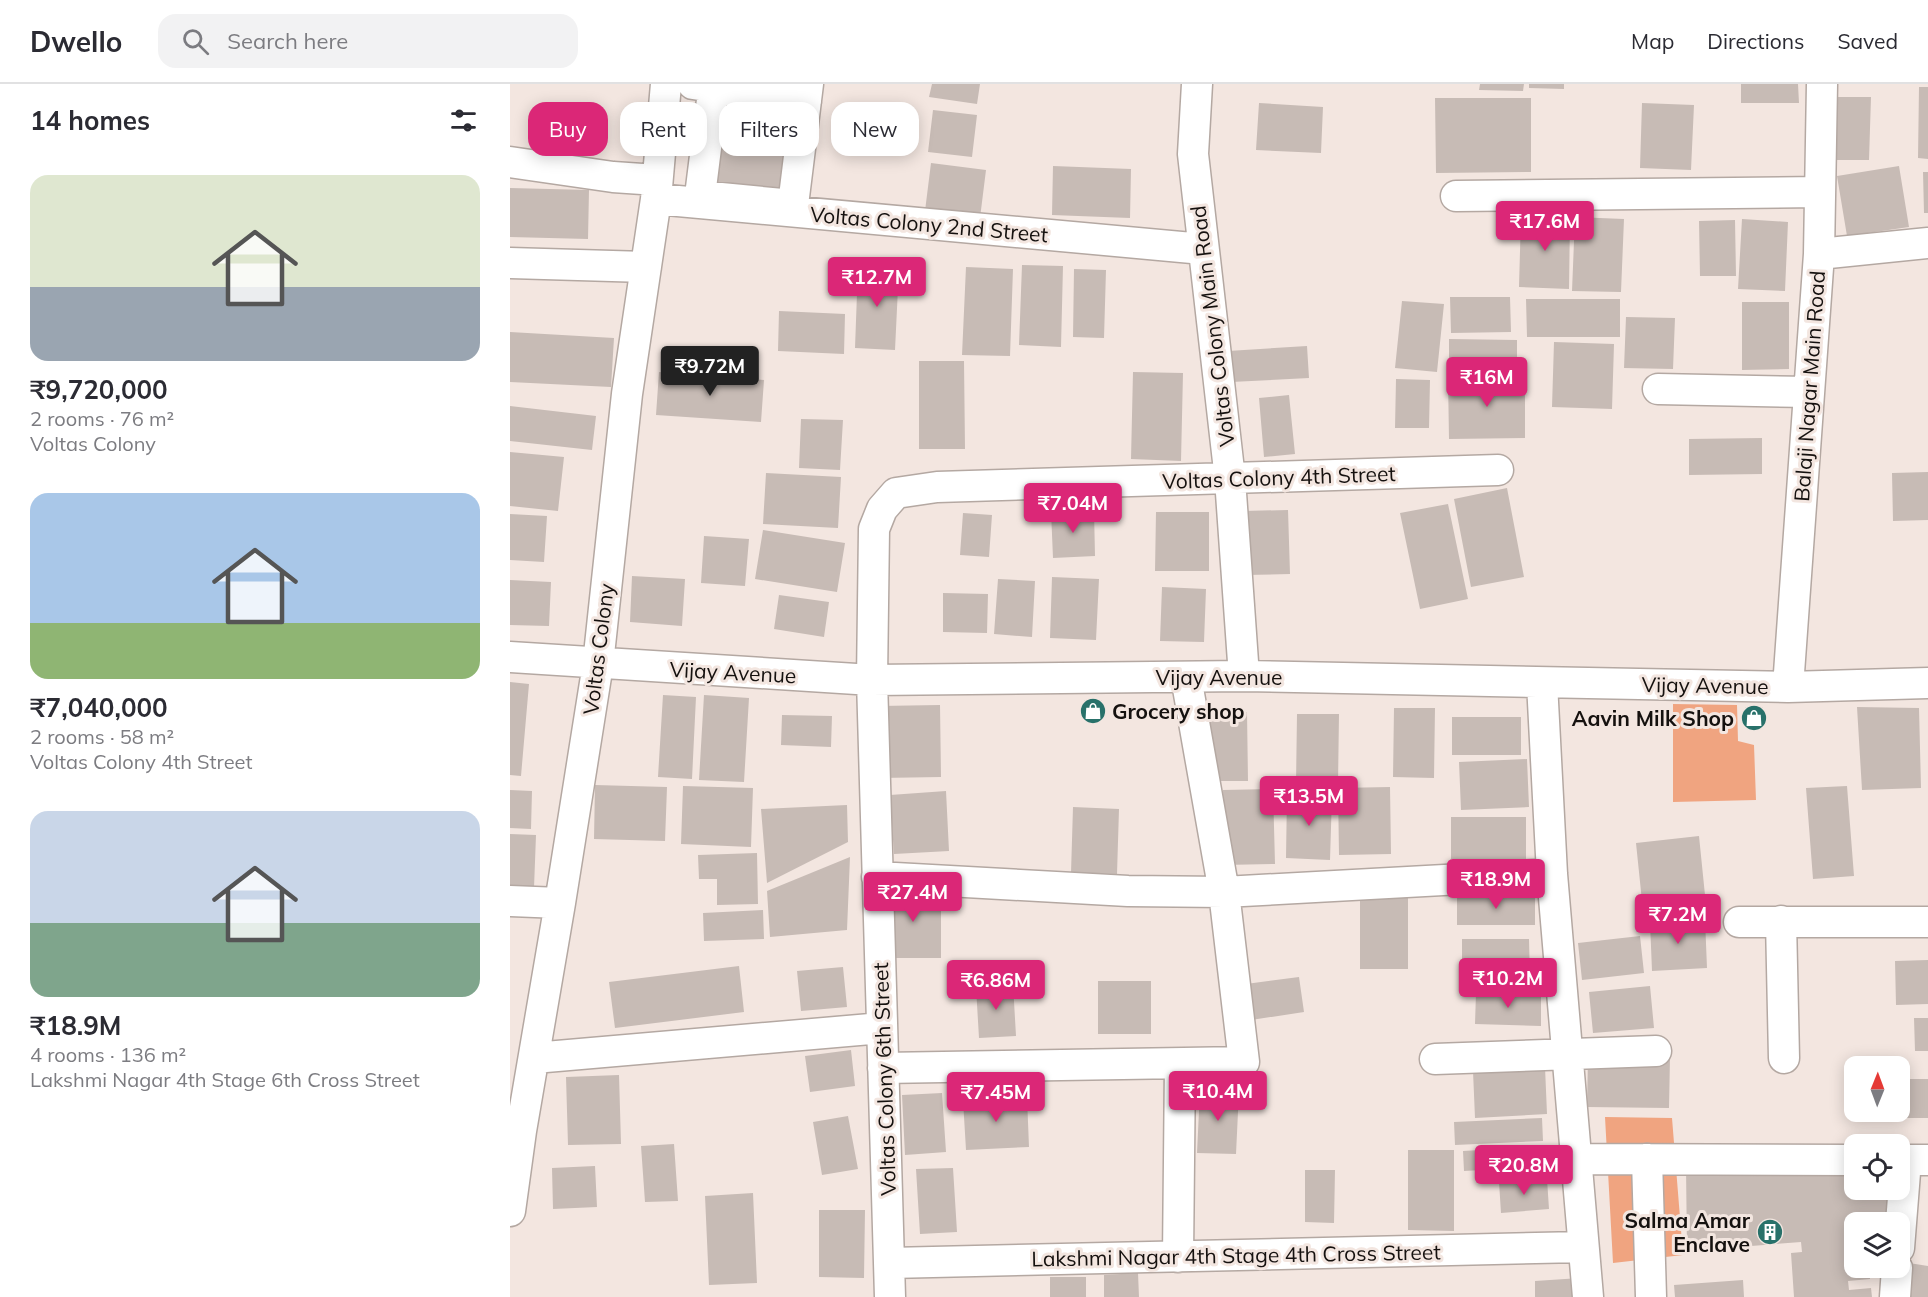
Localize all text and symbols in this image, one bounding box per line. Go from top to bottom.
search box [158,14,578,68]
text: Dwello [30,24,122,59]
icon: search [179,25,212,58]
text: Search here [227,27,348,55]
text: Map [1631,28,1674,54]
text: Directions [1707,28,1804,54]
text: Saved [1837,28,1898,54]
chip: Buy [528,102,608,156]
chip: Rent [620,102,707,156]
chip: Filters [719,102,819,156]
chip: New [831,102,919,156]
text: 14 homes [30,104,150,137]
icon: filters [447,104,480,137]
street label: Voltas Colony 2nd Street [809,201,1049,247]
pin: ₹17.6M [1496,201,1594,252]
street label: Voltas Colony Main Road [1184,204,1240,448]
text: ₹17.6M [1510,208,1580,233]
icon: home [201,214,309,322]
pin: ₹12.7M [828,257,926,308]
text: ₹12.7M [842,264,912,289]
street label: Balaji Nagar Main Road [1788,270,1830,502]
pin: ₹9.72M [661,346,759,397]
text: ₹9.72M [675,353,745,378]
pin: ₹16M [1451,357,1523,408]
text: ₹16M [1460,364,1514,389]
text: ₹9,720,000 [30,373,168,406]
text: 2 rooms · 76 m² [30,406,174,431]
text: Voltas Colony [30,431,156,456]
street label: Voltas Colony 4th Street [1162,460,1396,494]
pin: ₹7.04M [1024,483,1122,534]
text: ₹7.04M [1038,490,1108,515]
icon: home [201,532,309,640]
street label: Voltas Colony [577,582,619,716]
street label: Vijay Avenue [669,656,797,688]
street label: Vijay Avenue [1156,664,1282,690]
street label: Vijay Avenue [1641,671,1769,699]
text: ₹7,040,000 [30,691,168,724]
shop icon: Grocery shop [1078,696,1108,726]
place label: Grocery shop [1112,698,1245,724]
shop icon: Aavin Milk Shop [1739,703,1769,733]
place label: Aavin Milk Shop [1572,705,1734,731]
text: 2 rooms · 58 m² [30,724,174,749]
text: Voltas Colony 4th Street [30,749,252,774]
pin: ₹13.5M [1260,776,1358,827]
text: ₹13.5M [1274,783,1344,808]
icon: home [201,850,309,958]
pin: ₹18.9M [1447,859,1545,910]
text: ₹18.9M [1461,866,1531,891]
pin: ₹27.4M [864,872,962,923]
text: ₹27.4M [878,879,948,904]
pin: ₹7.2M [1636,894,1720,945]
text: ₹7.2M [1649,901,1707,926]
pin: ₹10.2M [1459,958,1557,1009]
pin: ₹6.86M [947,960,1045,1011]
street label: Voltas Colony 6th Street [867,962,901,1196]
text: ₹10.2M [1473,965,1543,990]
text: ₹6.86M [961,967,1031,992]
text: ₹18.9M [30,1009,121,1042]
text: 4 rooms · 136 m² [30,1042,186,1067]
north arrow [1844,1056,1910,1122]
map controls [1844,1056,1910,1278]
text: Lakshmi Nagar 4th Stage 6th Cross Street [30,1067,420,1092]
pin: ₹10.4M [1169,1071,1267,1122]
pin: ₹7.45M [947,1072,1045,1123]
text: ₹10.4M [1183,1078,1253,1103]
text: ₹7.45M [961,1079,1031,1104]
button: locate [1844,1134,1910,1200]
pin: ₹20.8M [1475,1145,1573,1196]
text: ₹20.8M [1489,1152,1559,1177]
place label: Salma Amar Enclave [1624,1207,1751,1257]
button: layers [1844,1212,1910,1278]
building icon: Salma Amar Enclave [1755,1217,1785,1247]
street label: Lakshmi Nagar 4th Stage 4th Cross Street [1031,1238,1441,1272]

